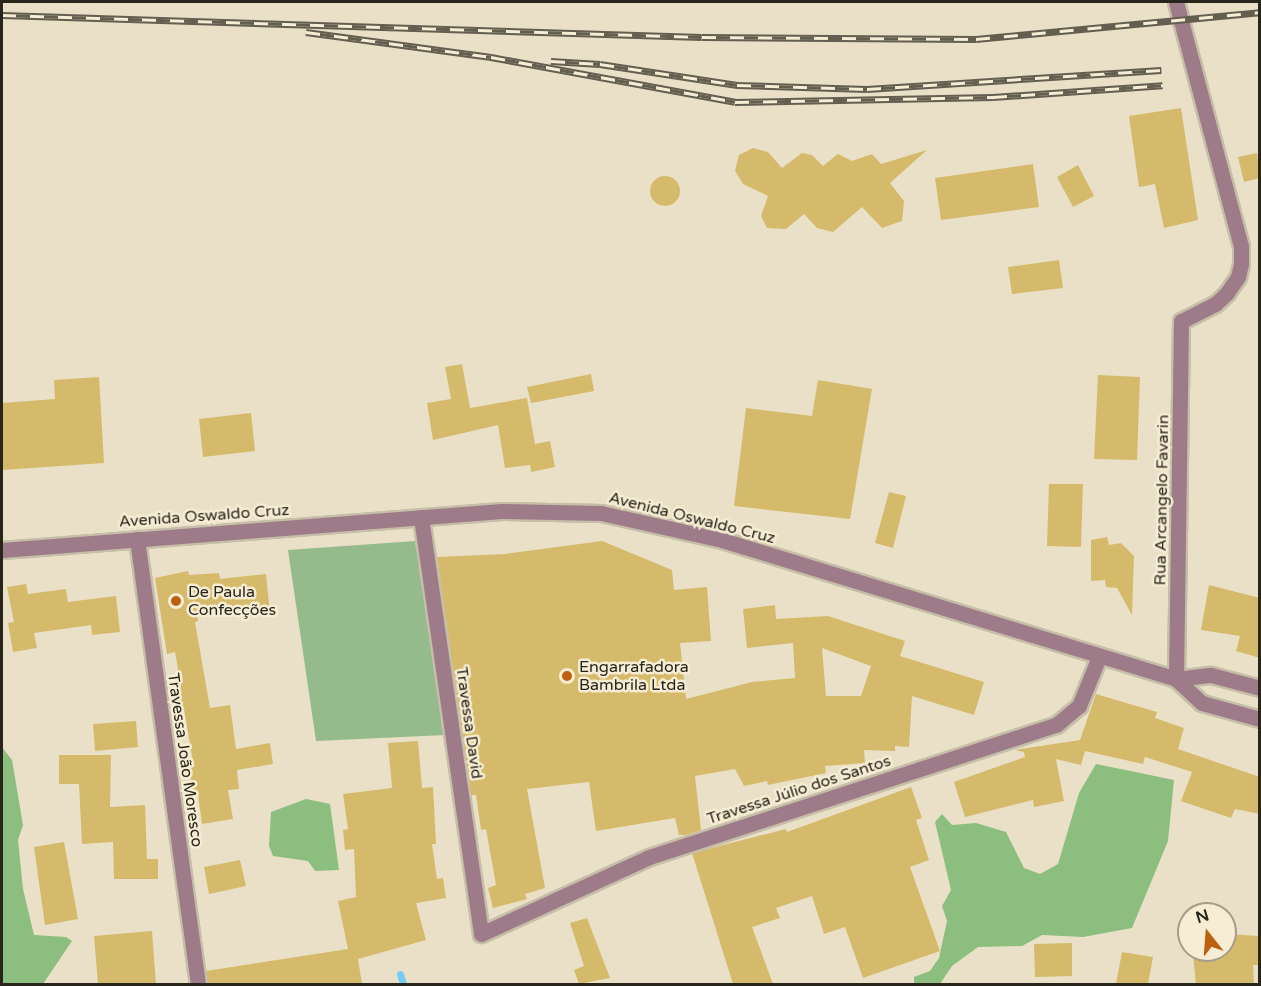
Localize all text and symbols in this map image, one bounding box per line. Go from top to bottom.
street label: Rua Arcangelo Favarin [1151,414,1173,586]
street label: Avenida Oswaldo Cruz [607,488,777,548]
street label: Avenida Oswaldo Cruz [118,500,290,532]
place label: De Paula Confecções [188,582,276,620]
marker: De Paula Confecções [169,594,183,608]
place label: Engarrafadora Bambrila Ltda [579,657,689,695]
street label: Travessa David [452,666,486,780]
marker: Engarrafadora Bambrila Ltda [560,669,574,683]
street label: Travessa João Moresco [163,672,207,848]
street label: Travessa Júlio dos Santos [705,751,893,829]
north arrow [1177,902,1237,962]
text: N [1193,905,1211,928]

